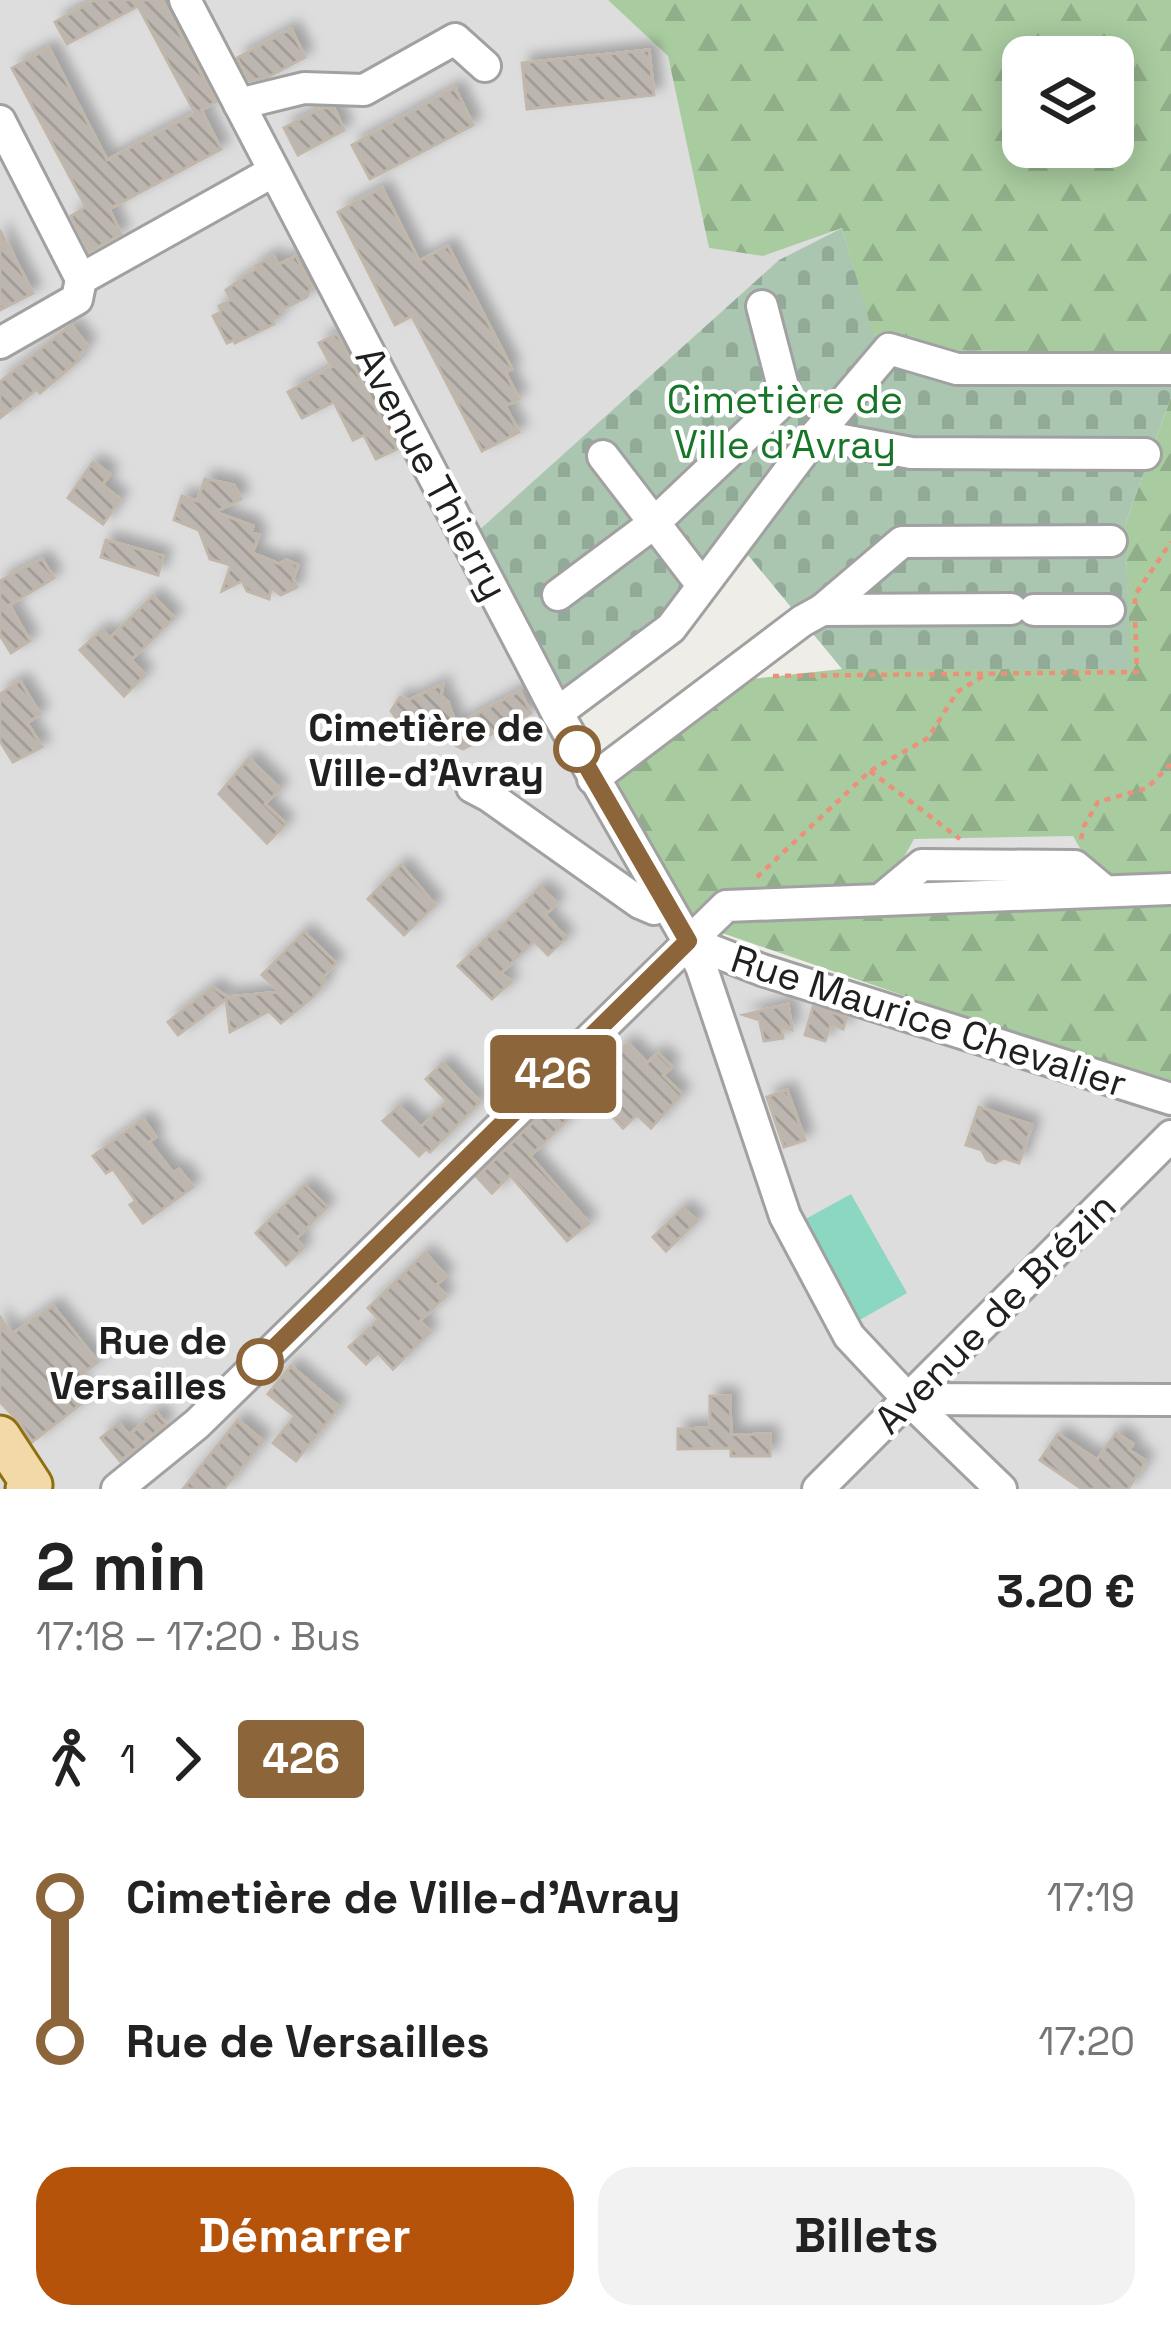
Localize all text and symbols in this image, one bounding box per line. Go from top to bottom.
map controls [1002,36,1134,168]
button: layers [1002,36,1134,168]
street label: Avenue Thierry [345,338,519,608]
park label: Cimetière de Ville d'Avray [667,375,903,469]
place label: Cimetière de Ville-d'Avray [308,703,544,797]
marker: Cimetière de Ville-d'Avray [555,727,599,771]
street label: Rue Maurice Chevalier [725,934,1133,1108]
line badge: 426 [484,1035,622,1113]
text: 426 [514,1047,592,1100]
street label: Avenue de Brézin [864,1182,1126,1444]
place label: Rue de Versailles [50,1316,227,1410]
marker: Rue de Versailles [238,1340,282,1384]
text: 2 min [36,1525,207,1609]
text: 3.20 € [996,1563,1135,1620]
text: 17:18 – 17:20 · Bus [36,1612,360,1661]
icon: walk [36,1726,102,1792]
icon: forward [154,1726,220,1792]
text: 426 [262,1732,340,1785]
text: 1 [120,1735,136,1784]
text: Cimetière de Ville-d'Avray [126,1869,680,1926]
text: 17:19 [1047,1873,1135,1922]
text: Rue de Versailles [126,2013,490,2070]
text: 17:20 [1038,2017,1135,2066]
button: Démarrer [36,2167,574,2305]
button: Billets [598,2167,1135,2305]

